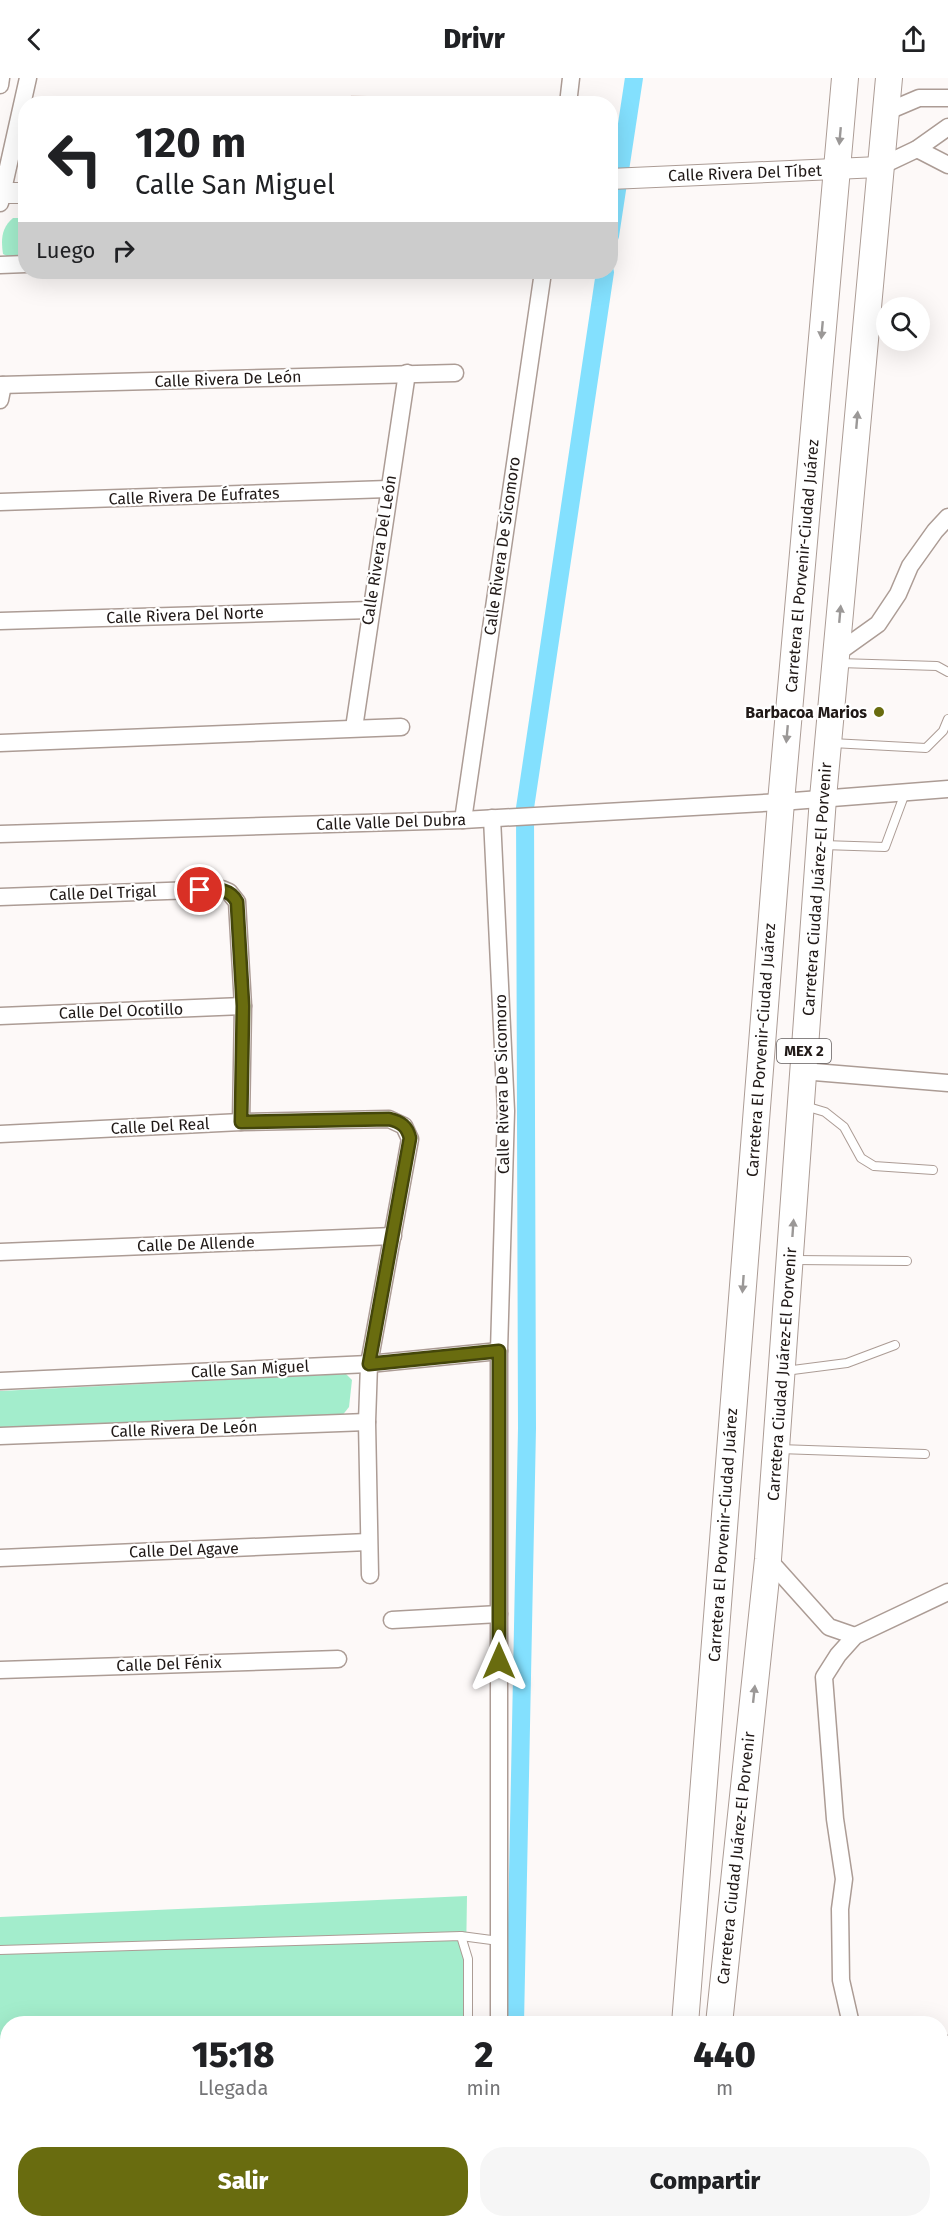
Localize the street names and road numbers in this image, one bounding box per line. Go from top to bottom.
street label: Calle Rivera Del Tíbet [668,161,822,185]
street label: Calle Rivera De León [154,367,302,391]
street label: Carretera El Porvenir-Ciudad Juárez [781,439,823,693]
street label: Calle Rivera De Sicomoro [480,455,524,637]
street label: Calle Rivera Del León [358,474,400,626]
street label: Calle Rivera De Éufrates [108,483,280,508]
street label: Calle Rivera Del Norte [106,603,264,627]
street label: Carretera Ciudad Juárez-El Porvenir [799,761,835,1016]
street label: Calle Valle Del Dubra [316,810,466,834]
street label: Calle Del Trigal [49,882,157,904]
street label: Carretera El Porvenir-Ciudad Juárez [743,923,779,1177]
street label: Calle Rivera De Sicomoro [491,994,513,1174]
street label: Calle Del Ocotillo [59,999,183,1023]
road number: MEX 2 [777,1039,831,1063]
street label: Calle Del Real [110,1114,210,1138]
street label: Calle De Allende [137,1232,255,1256]
street label: Carretera Ciudad Juárez-El Porvenir [764,1246,800,1501]
street label: Calle San Miguel [190,1356,310,1382]
street label: Carretera El Porvenir-Ciudad Juárez [705,1408,741,1662]
street label: Calle Rivera De León [110,1417,258,1441]
street label: Calle Del Agave [129,1539,239,1561]
street label: Calle Del Fénix [116,1653,222,1675]
street label: Carretera Ciudad Juárez-El Porvenir [713,1730,759,1985]

